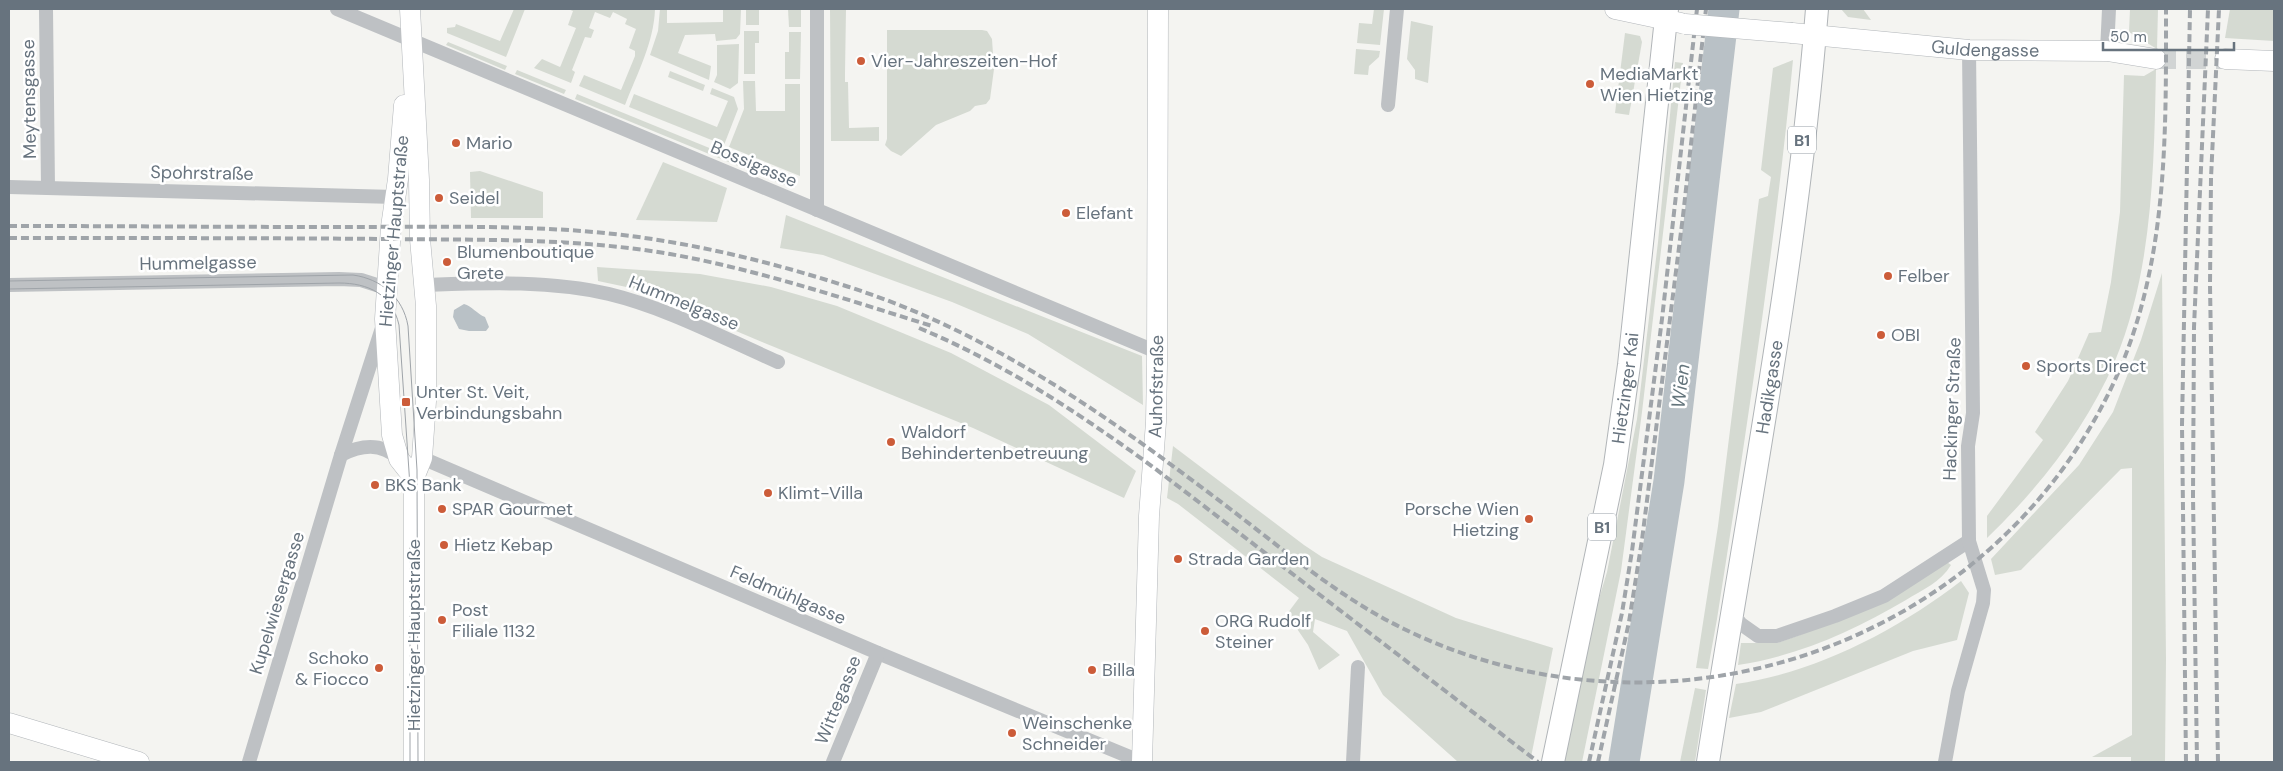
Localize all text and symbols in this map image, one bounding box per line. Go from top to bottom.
scale bar [2103,20,2234,52]
text: 50 m [2110,27,2147,47]
street label: Guldengasse [1930,34,2039,63]
street label: Meytensgasse [16,39,42,159]
place label: Vier-Jahreszeiten-Hof [871,49,1058,73]
marker: Vier-Jahreszeiten-Hof [855,55,867,67]
place label: MediaMarkt Wien Hietzing [1600,62,1714,107]
marker: MediaMarkt Wien Hietzing [1584,78,1596,90]
road number: B1 [1788,126,1816,154]
place label: Mario [466,131,513,155]
street label: Hietzinger Hauptstraße [374,134,414,328]
street label: Bossigasse [707,135,801,193]
marker: Mario [450,137,462,149]
street label: Spohrstraße [150,160,254,186]
place label: Seidel [449,186,500,210]
marker: Seidel [433,192,445,204]
place label: Elefant [1076,201,1133,225]
marker: Elefant [1060,207,1072,219]
place label: Blumenboutique Grete [457,240,594,285]
street label: Hummelgasse [139,250,257,276]
marker: Blumenboutique Grete [441,256,453,268]
place label: Felber [1898,264,1950,288]
street label: Hummelgasse [625,270,743,336]
marker: Felber [1882,270,1894,282]
place label: OBI [1891,323,1920,347]
marker: OBI [1875,329,1887,341]
street label: Hietzinger Kai [1606,331,1644,445]
street label: Auhofstraße [1143,335,1169,439]
street label: Hackinger Straße [1938,337,1966,481]
street label: Hadikgasse [1750,338,1789,436]
place label: Sports Direct [2036,354,2146,378]
marker: Sports Direct [2020,360,2032,372]
water label: Wien [1665,362,1696,410]
place label: Unter St. Veit, Verbindungsbahn [416,380,562,425]
marker: Unter St. Veit, Verbindungsbahn [400,396,412,408]
place label: Waldorf Behindertenbetreuung [901,420,1088,465]
marker: Waldorf Behindertenbetreuung [885,436,897,448]
place label: BKS Bank [385,473,462,497]
marker: BKS Bank [369,479,381,491]
place label: Klimt-Villa [778,481,863,505]
marker: Klimt-Villa [762,487,774,499]
place label: SPAR Gourmet [452,497,573,521]
place label: Porsche Wien Hietzing [1405,497,1519,542]
marker: SPAR Gourmet [436,503,448,515]
marker: Porsche Wien Hietzing [1523,513,1535,525]
road number: B1 [1588,514,1616,540]
street label: Kupelwiesergasse [244,529,310,677]
place label: Hietz Kebap [454,533,553,557]
street label: Hietzinger Hauptstraße [402,539,426,731]
marker: Hietz Kebap [438,539,450,551]
place label: Strada Garden [1188,547,1309,571]
marker: Strada Garden [1172,553,1184,565]
street label: Feldmühlgasse [726,560,850,630]
place label: Post Filiale 1132 [452,598,535,643]
place label: ORG Rudolf Steiner [1215,609,1311,654]
marker: Post Filiale 1132 [436,614,448,626]
marker: ORG Rudolf Steiner [1199,625,1211,637]
place label: Schoko & Fiocco [295,646,369,691]
street label: Wittegasse [809,652,867,748]
place label: Billa [1102,658,1135,682]
marker: Schoko & Fiocco [373,662,385,674]
marker: Billa [1086,664,1098,676]
place label: Weinschenke Schneider [1022,711,1132,756]
marker: Weinschenke Schneider [1006,727,1018,739]

